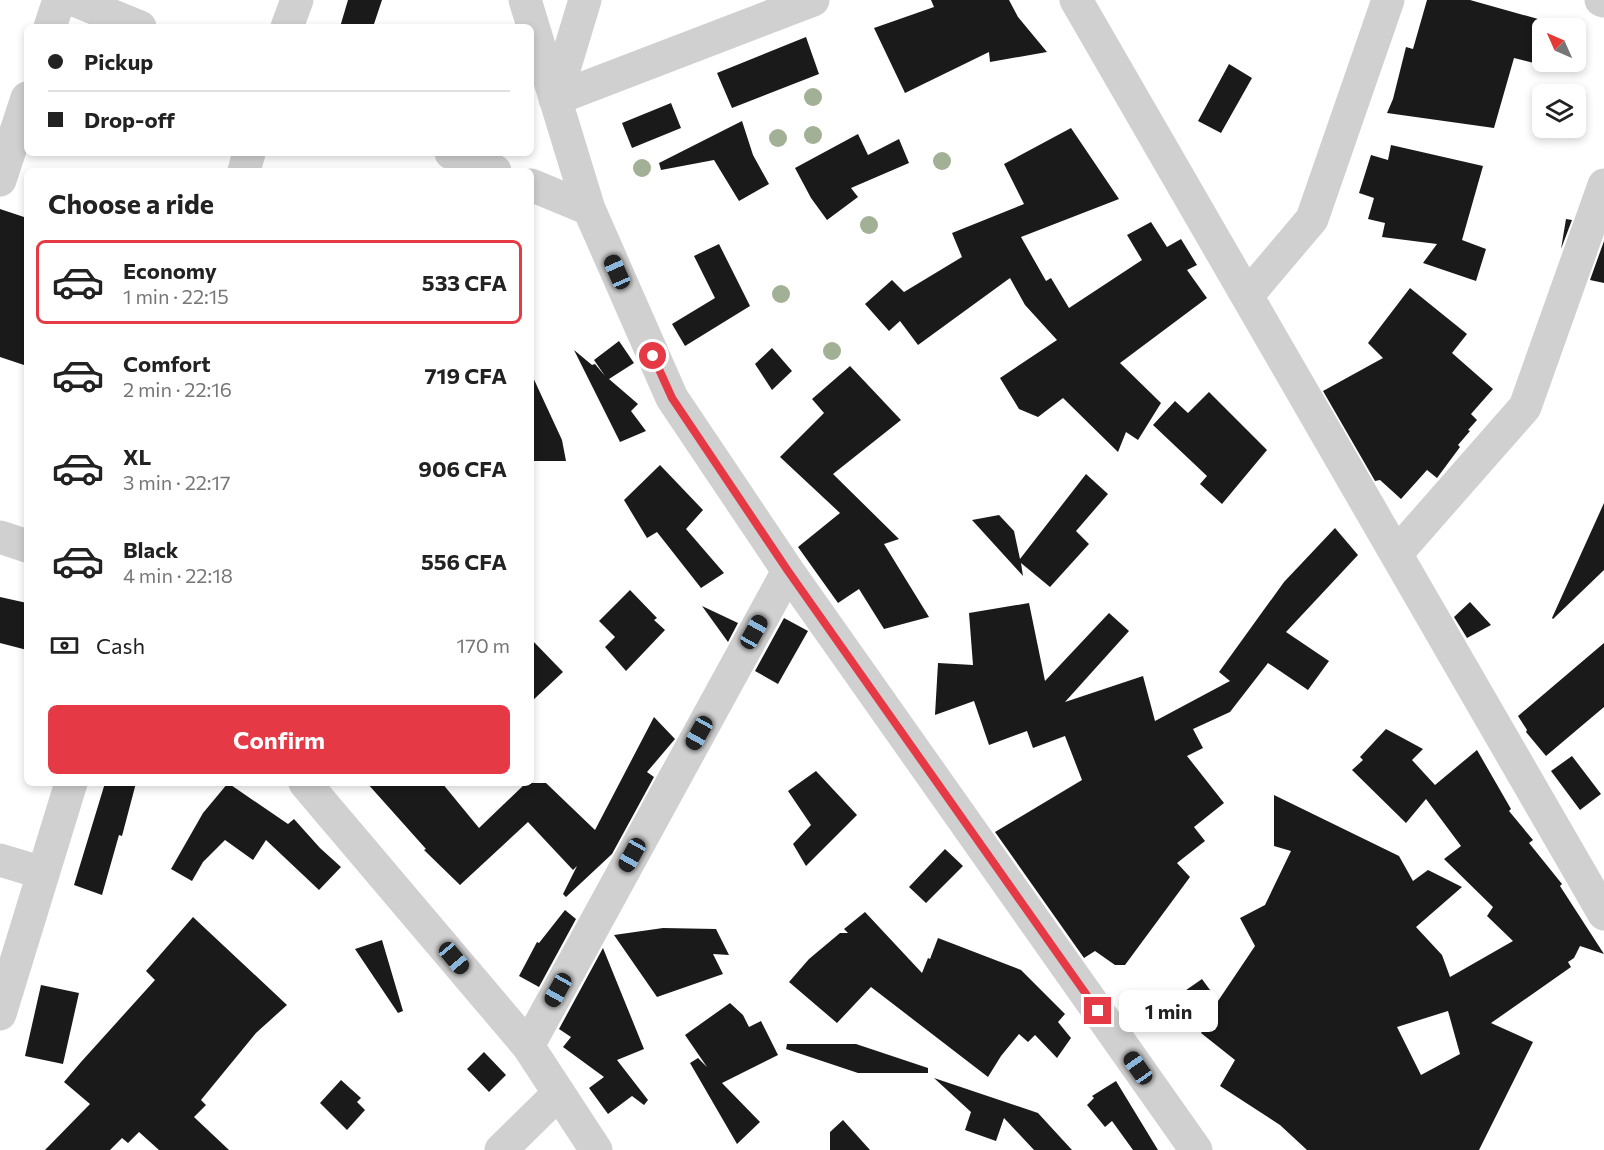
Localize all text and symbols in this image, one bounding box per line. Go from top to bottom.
north arrow [1532,18,1586,72]
map controls [1532,18,1586,138]
text: Pickup [84,48,153,75]
button: layers [1532,84,1586,138]
text: Drop-off [84,106,175,133]
text: Choose a ride [48,187,214,220]
car [601,252,633,292]
icon: car [51,255,105,309]
text: Economy [123,257,217,284]
text: 533 CFA [422,269,507,296]
text: 1 min · 22:15 [123,284,229,308]
route start [639,342,666,369]
icon: car [51,348,105,402]
text: Comfort [123,350,211,377]
text: 719 CFA [425,362,507,389]
text: 2 min · 22:16 [123,377,232,401]
icon: car [51,441,105,495]
text: XL [123,443,151,470]
text: 906 CFA [418,455,507,482]
text: 3 min · 22:17 [123,470,231,494]
icon: car [51,534,105,588]
text: Black [123,536,178,563]
text: 556 CFA [421,548,507,575]
text: 4 min · 22:18 [123,563,233,587]
car [737,612,771,652]
icon: cash [48,629,81,662]
text: Cash [96,632,145,659]
text: 170 m [457,633,510,657]
button: Confirm [48,705,510,774]
car [682,713,716,753]
car [615,835,649,875]
car [436,938,472,978]
car [541,970,575,1010]
callout: 1 min [1119,990,1218,1032]
route end [1084,997,1111,1024]
text: 1 min [1145,999,1192,1023]
car [1120,1048,1156,1088]

